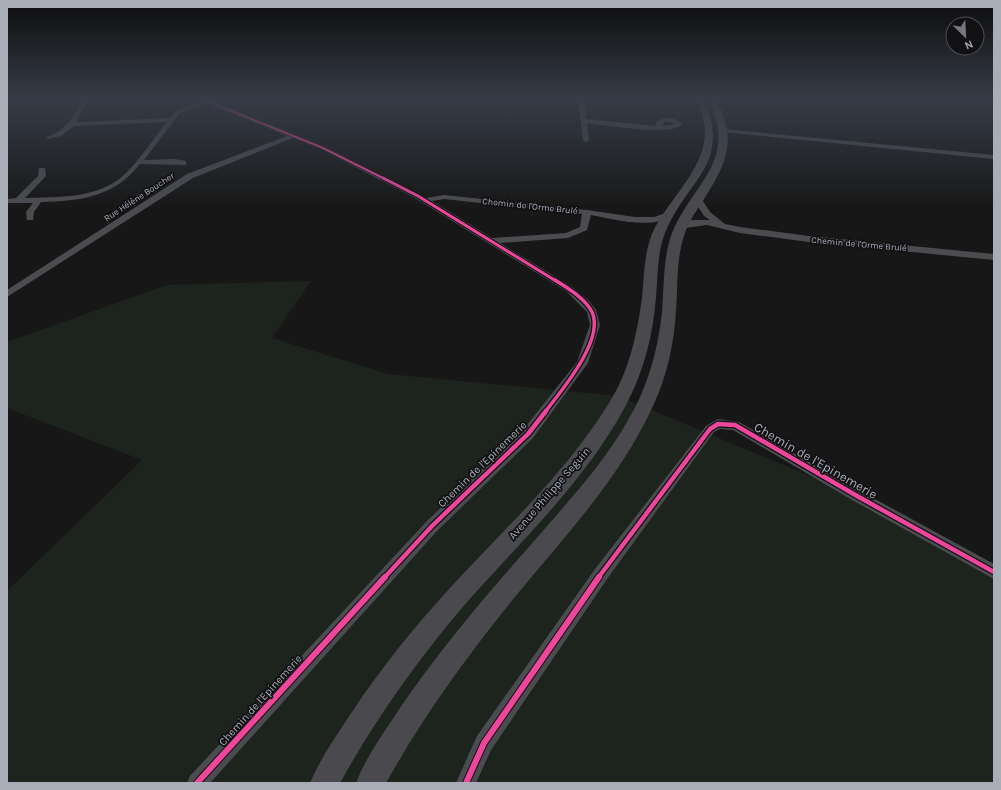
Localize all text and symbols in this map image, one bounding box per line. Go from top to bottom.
north arrow [945,16,985,56]
text: N [963,37,975,52]
street label: Rue Hélène Boucher [102,170,177,223]
street label: Chemin de l'Orme Brulé [482,196,579,216]
street label: Chemin de l'Orme Brulé [811,235,908,253]
street label: Chemin de l'Epinemerie [435,418,530,510]
street label: Chemin de l'Epinemerie [752,419,880,502]
street label: Avenue Philippe Seguin [506,445,593,542]
street label: Chemin de l'Epinemerie [216,652,305,749]

